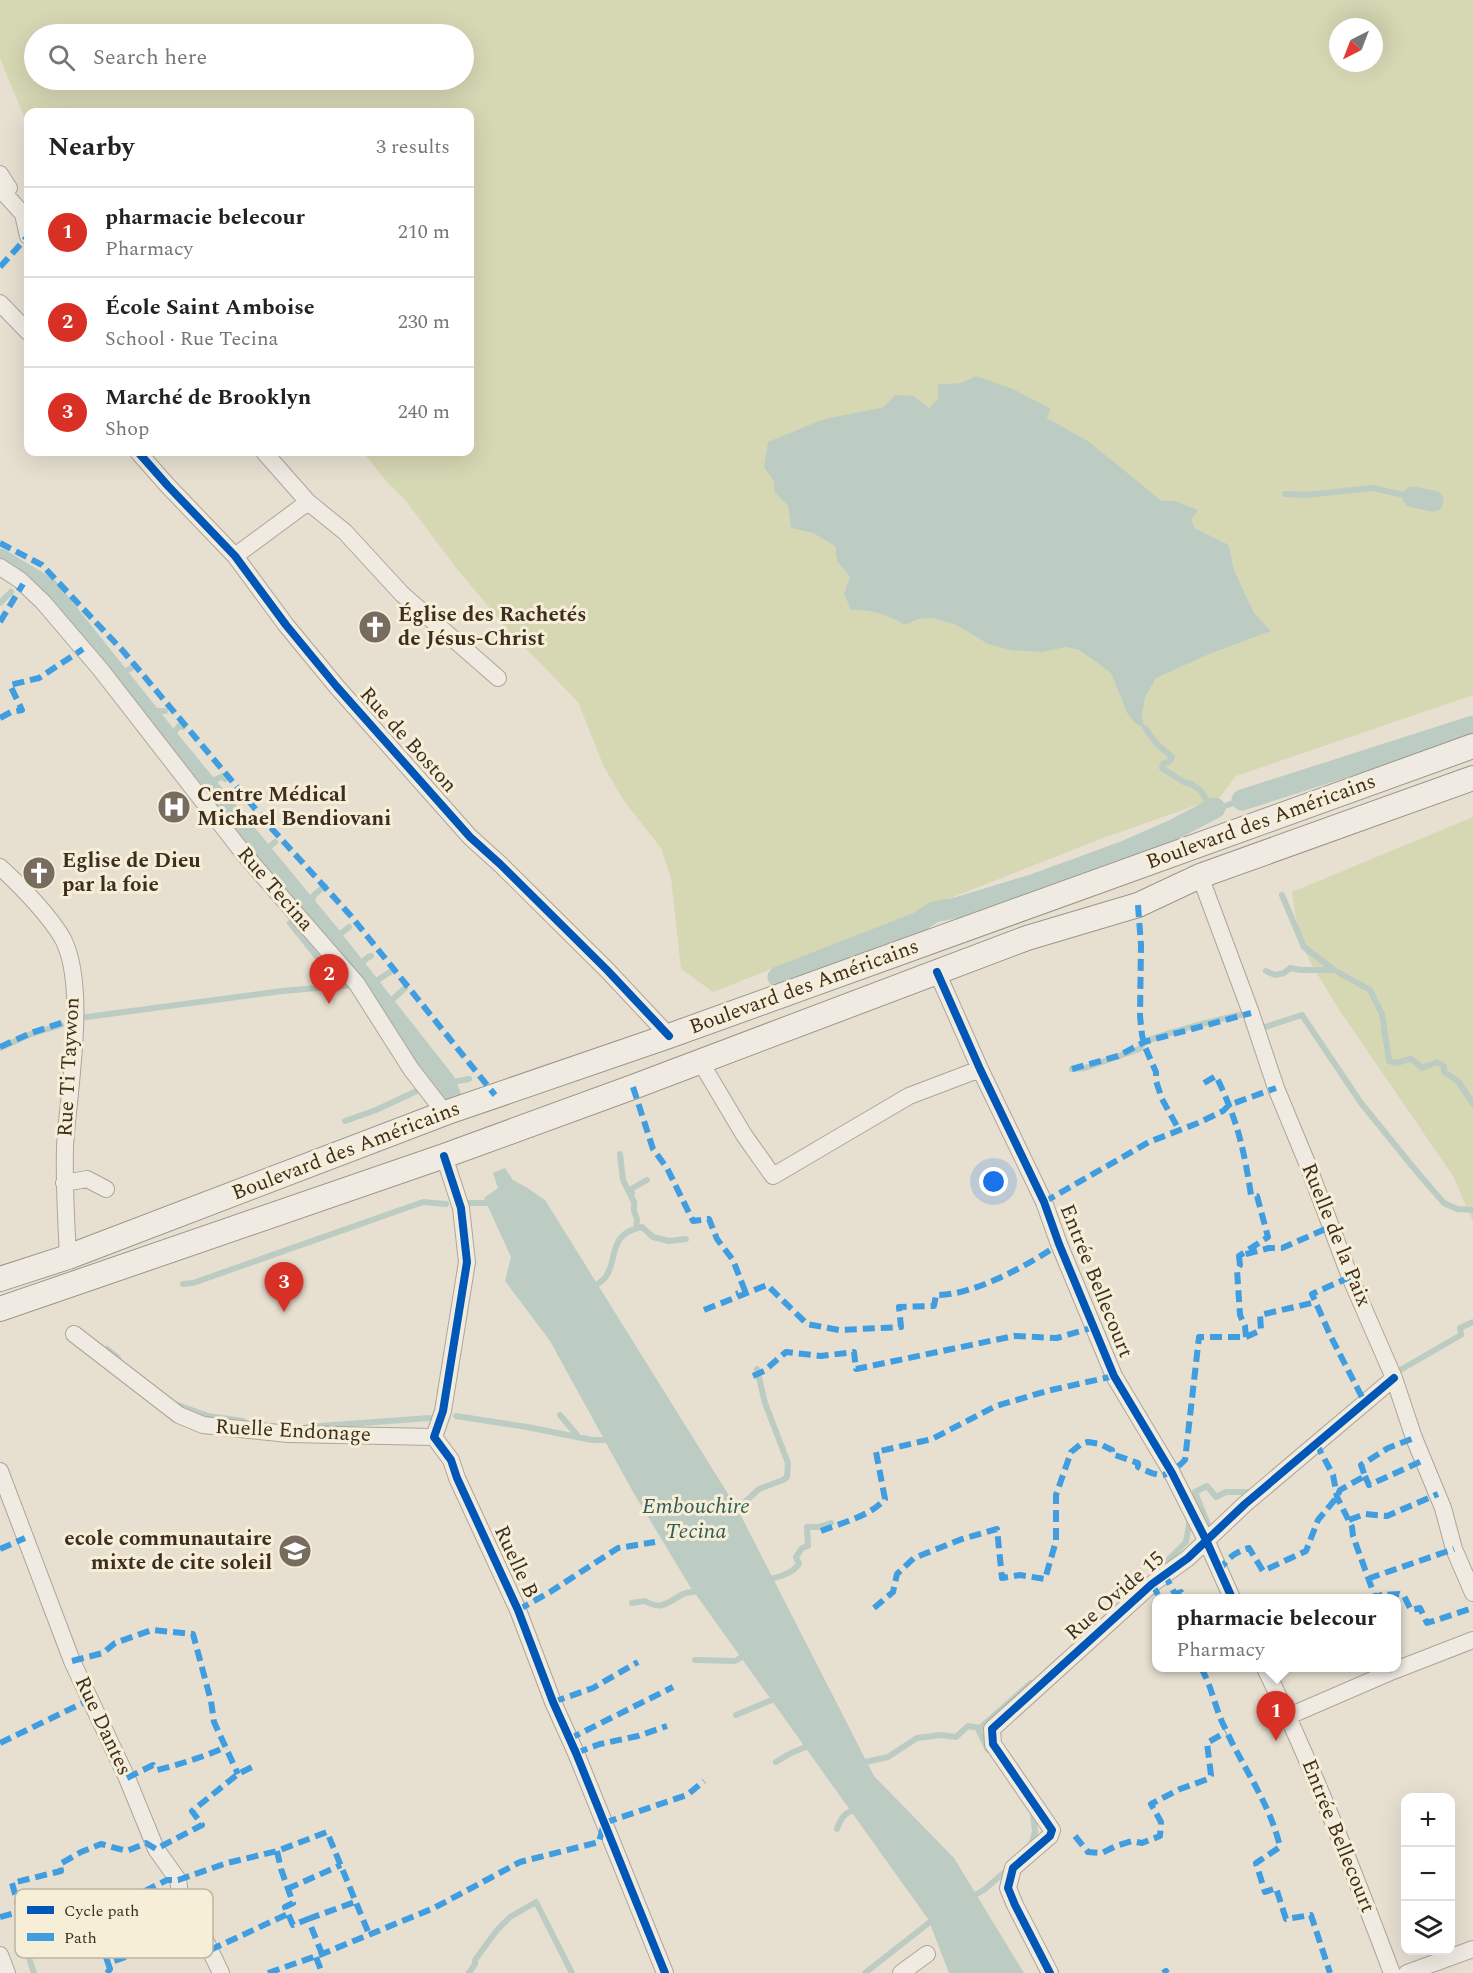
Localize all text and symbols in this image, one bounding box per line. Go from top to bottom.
north arrow [1329,18,1383,72]
search box [24,24,474,90]
icon: search [45,41,78,74]
text: Search here [93,41,207,74]
text: Nearby [48,127,134,167]
text: 3 results [376,132,450,162]
text: pharmacie belecour [105,201,305,234]
text: 1 [62,217,73,247]
text: 210 m [398,217,450,247]
text: Pharmacy [105,234,193,264]
text: École Saint Amboise [105,291,315,324]
text: 2 [62,307,73,337]
text: 230 m [398,307,450,337]
text: School · Rue Tecina [105,324,278,354]
text: Marché de Brooklyn [105,381,311,414]
text: 3 [62,397,73,427]
text: 240 m [398,397,450,427]
text: Shop [105,414,149,444]
place label: Église des Rachetés de Jésus-Christ [398,599,586,655]
church icon: Église des Rachetés de Jésus-Christ [357,609,393,645]
street label: Rue de Boston [351,680,465,800]
street label: Boulevard des Américains [1142,766,1380,878]
place label: Centre Médical Michael Bendiovani [197,779,391,835]
hospital icon: Centre Médical Michael Bendiovani [156,789,192,825]
street label: Rue Tecina [229,839,321,939]
place label: Eglise de Dieu par la foie [62,845,201,901]
church icon: Eglise de Dieu par la foie [21,855,57,891]
street label: Boulevard des Américains [685,931,923,1043]
pin: 2 [310,954,348,1004]
street label: Rue Ti Taywon [49,996,89,1138]
street label: Boulevard des Américains [227,1093,465,1209]
street label: Ruelle de la Paix [1293,1158,1379,1312]
your location [979,1167,1008,1196]
street label: Entrée Bellecourt [1051,1199,1141,1363]
pin: 3 [264,1262,304,1312]
street label: Ruelle Endonage [214,1411,372,1451]
water label: Embouchire Tecina [642,1490,750,1548]
street label: Ruelle B [485,1520,547,1604]
place label: ecole communautaire mixte de cite soleil [64,1523,272,1579]
school or university icon: ecole communautaire mixte de cite soleil [277,1533,313,1569]
street label: Rue Ovide 15 [1058,1543,1172,1649]
popup [1152,1594,1401,1672]
text: pharmacie belecour [1177,1602,1376,1635]
text: Pharmacy [1177,1635,1265,1665]
street label: Rue Dantes [66,1671,140,1781]
pin: 1 [1256,1692,1296,1741]
street label: Entrée Bellecourt [1293,1754,1383,1918]
map controls [1401,1793,1455,1955]
button: + [1401,1793,1455,1847]
button: − [1401,1847,1455,1901]
legend [15,1889,213,1958]
text: Cycle path [64,1899,139,1923]
button: layers [1401,1901,1455,1955]
text: Path [64,1926,97,1950]

